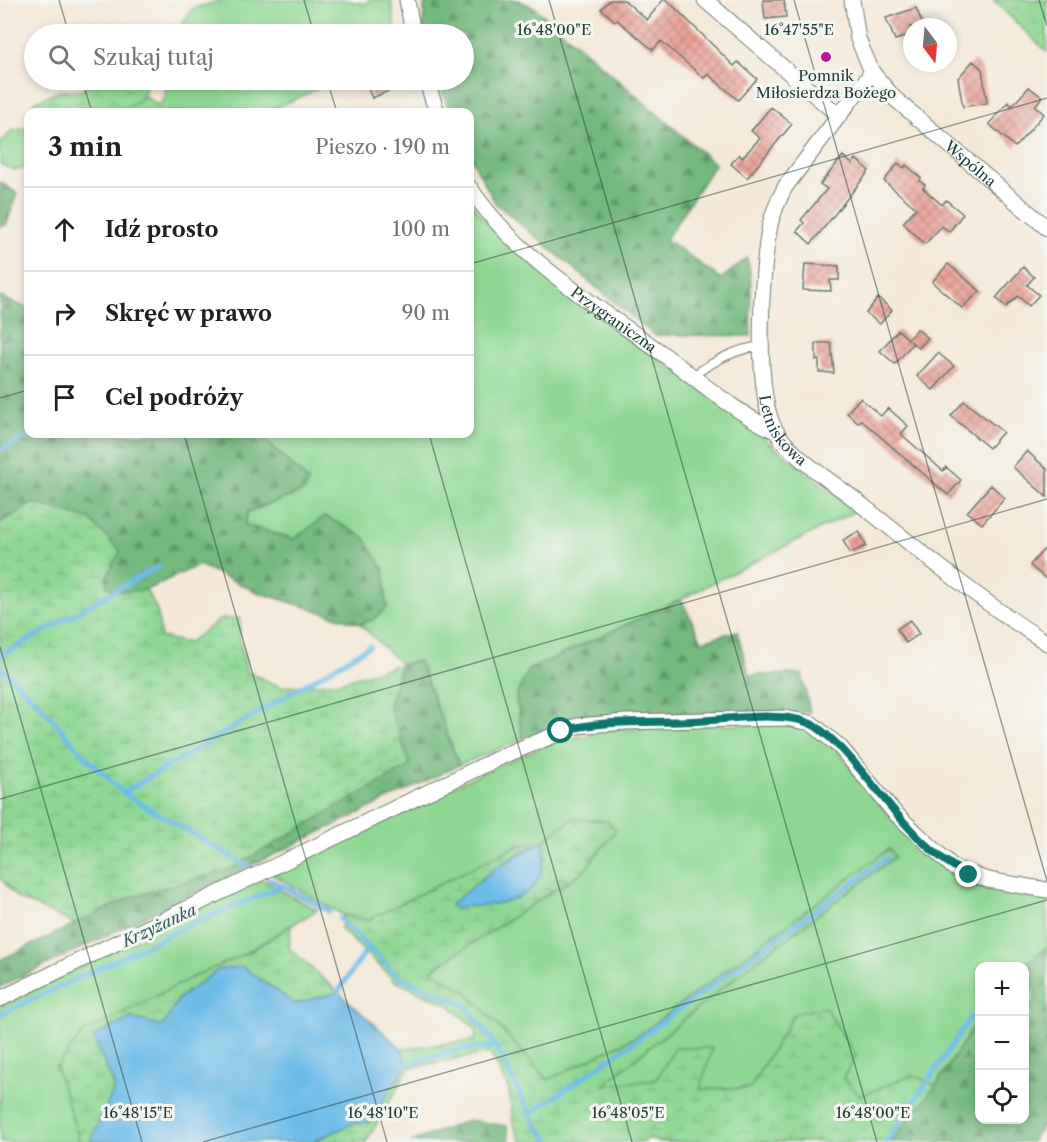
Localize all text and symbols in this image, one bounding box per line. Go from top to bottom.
north arrow [903,18,957,72]
text: 16°48'00"E [517,20,591,39]
text: 16°47'55"E [764,20,834,39]
search box [24,24,474,90]
icon: search [45,41,78,74]
text: Szukaj tutaj [93,44,214,71]
marker: Pomnik Miłosierdza Bożego [819,50,833,64]
place label: Pomnik Miłosierdza Bożego [756,66,896,102]
text: 3 min [48,131,122,163]
text: Pieszo · 190 m [315,135,450,159]
street label: Wspólna [940,135,1001,191]
icon: ahead [48,213,81,246]
text: Idź prosto [105,216,219,243]
text: 100 m [392,217,450,241]
street label: Przygraniczna [567,282,661,356]
icon: right [48,297,81,330]
text: Skręć w prawo [105,300,272,327]
text: 90 m [402,301,450,325]
icon: arrive [48,381,81,414]
text: Cel podróży [105,384,243,411]
street label: Letniskowa [756,393,811,469]
route start [547,717,573,743]
route end [955,861,981,887]
water label: Krzyżanka [117,899,200,952]
map controls [975,962,1029,1124]
button: + [975,962,1029,1016]
button: − [975,1016,1029,1070]
button: locate [975,1070,1029,1124]
text: 16°48'15"E [103,1103,173,1122]
text: 16°48'10"E [347,1103,419,1122]
text: 16°48'05"E [591,1103,665,1122]
text: 16°48'00"E [836,1103,910,1122]

